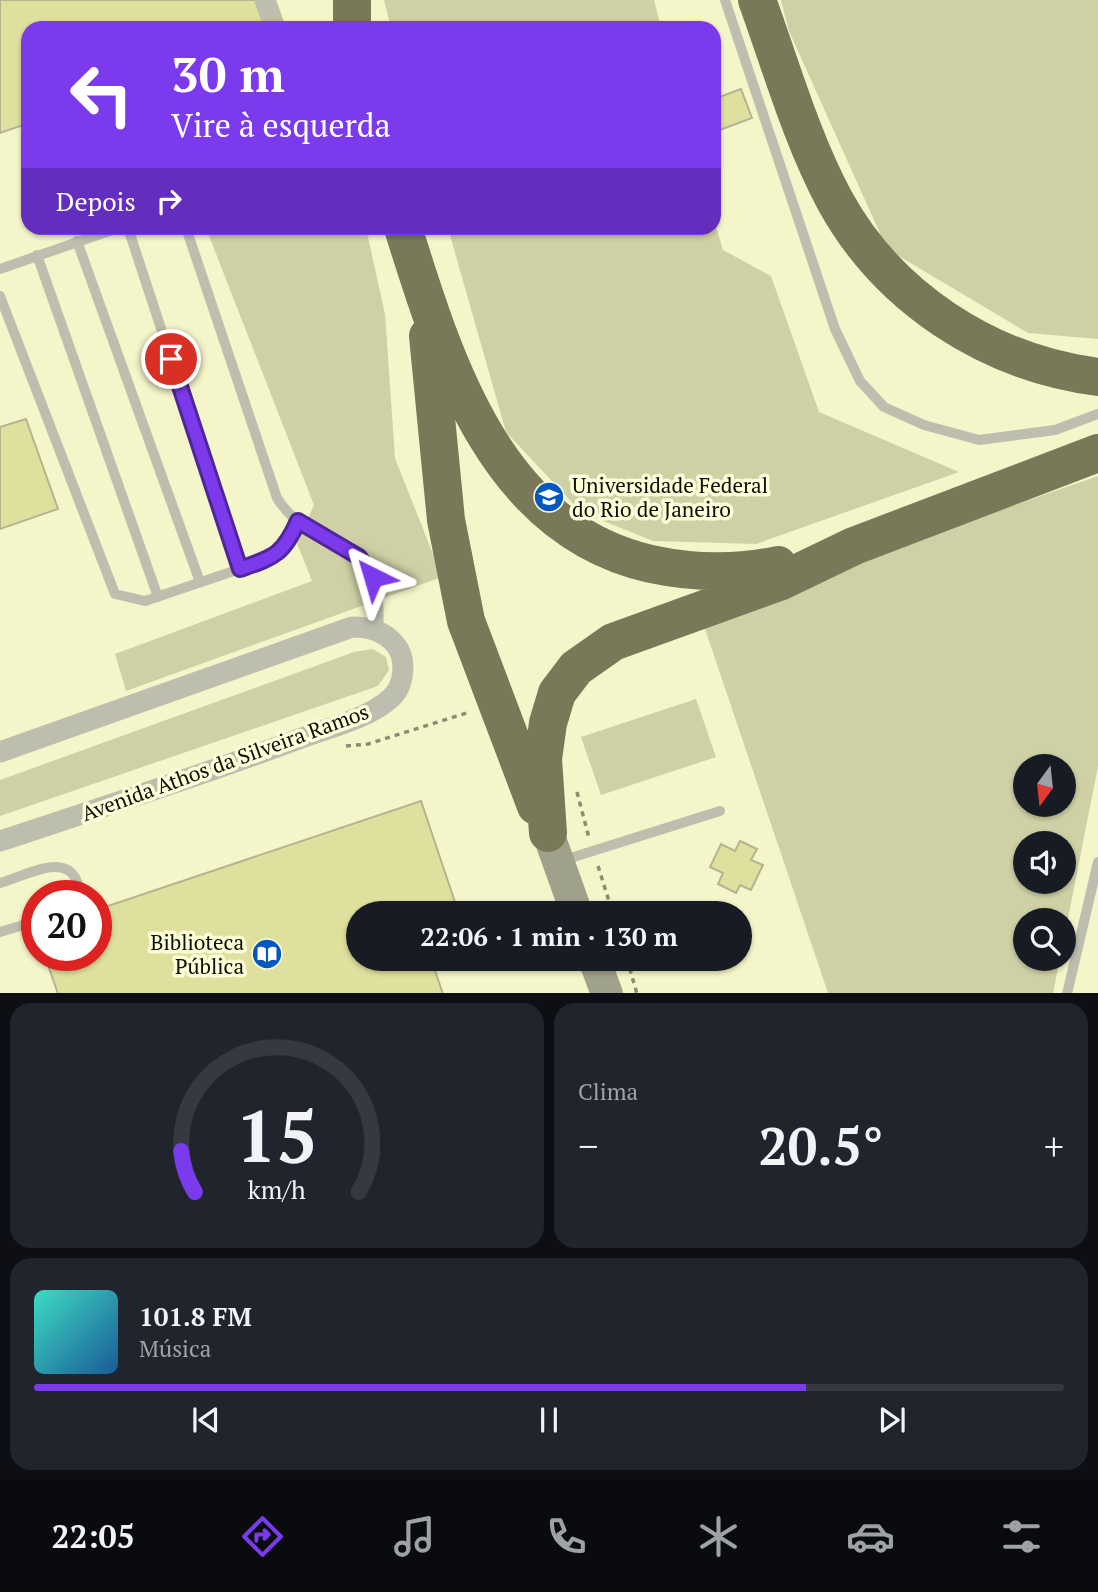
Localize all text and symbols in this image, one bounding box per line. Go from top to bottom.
text: 30 m [171,41,285,106]
icon: left [56,49,147,140]
text: Vire à esquerda [171,104,391,146]
icon: right [150,182,188,220]
text: Depois [56,184,136,218]
pin [141,329,201,389]
icon: arrive [152,340,190,378]
place label: Universidade Federal do Rio de Janeiro [572,471,768,523]
school or university icon: Universidade Federal do Rio de Janeiro [532,480,566,514]
position arrow [336,540,410,614]
street label: Avenida Athos da Silveira Ramos [78,697,372,827]
north arrow [1013,754,1076,817]
map controls [1013,754,1076,971]
button: sound [1013,831,1076,894]
speed limit sign: 20 [21,880,112,971]
button: search [1013,908,1076,971]
text: 22:06 · 1 min · 130 m [420,919,678,953]
place label: Biblioteca Pública [151,928,244,980]
library icon: Biblioteca Pública [250,937,284,971]
text: Clima [578,1076,638,1107]
text: 15 [236,1086,318,1183]
text: 20.5° [758,1111,884,1180]
text: − [578,1121,598,1171]
text: + [1044,1121,1064,1171]
text: km/h [248,1172,306,1205]
text: 101.8 FM [139,1299,252,1333]
text: Música [139,1333,211,1364]
icon: previous [187,1401,225,1439]
icon: pause [530,1401,568,1439]
icon: next [873,1401,911,1439]
icon: directions [238,1512,287,1561]
icon: music [390,1512,439,1561]
icon: phone [542,1512,591,1561]
icon: climate [694,1512,743,1561]
icon: car [846,1512,895,1561]
icon: filters [997,1512,1046,1561]
text: 22:05 [51,1515,135,1557]

